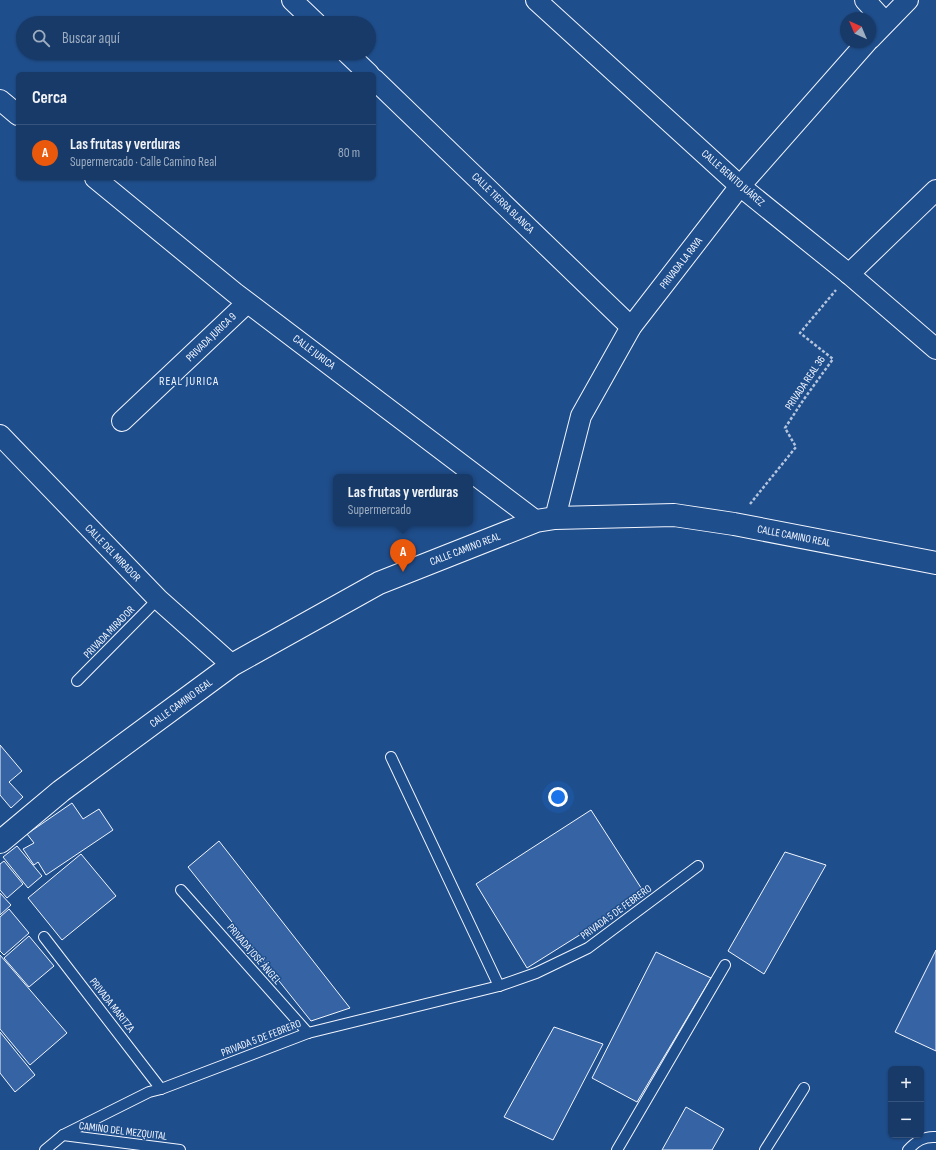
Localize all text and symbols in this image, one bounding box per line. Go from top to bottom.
north arrow [840,12,876,48]
search box [16,16,376,60]
icon: search [30,27,52,49]
text: Buscar aquí [62,29,120,48]
text: Cerca [32,88,67,108]
text: Las frutas y verduras [70,135,180,154]
text: A [42,145,48,161]
text: 80 m [338,145,360,161]
street label: CALLE BENITO JUÁREZ [699,147,768,209]
text: Supermercado · Calle Camino Real [70,154,217,170]
street label: CALLE TIERRA BLANCA [469,170,537,236]
street label: PRIVADA LA RAYA [657,234,705,291]
street label: PRIVADA JURICA 9 [183,310,239,364]
street label: CALLE JURICA [290,332,338,372]
street label: PRIVADA REAL 36 [782,353,828,413]
district label: REAL JURICA [159,374,219,389]
popup [333,474,473,526]
text: Las frutas y verduras [348,483,458,502]
text: Supermercado [348,502,411,518]
street label: CALLE DEL MIRADOR [82,522,144,584]
street label: CALLE CAMINO REAL [756,523,832,549]
street label: CALLE CAMINO REAL [428,530,502,568]
pin: A [390,539,416,572]
street label: PRIVADA MIRADOR [81,603,137,661]
street label: CALLE CAMINO REAL [147,676,215,730]
your location [548,787,568,807]
street label: PRIVADA 5 DE FEBRERO [578,882,654,942]
street label: PRIVADA JOSÉ ÁNGEL [224,921,284,987]
street label: PRIVADA MARITZA [87,975,137,1035]
street label: PRIVADA 5 DE FEBRERO [219,1017,303,1059]
map controls [888,1066,924,1138]
button: + [888,1066,924,1102]
button: − [888,1102,924,1138]
street label: CAMINO DEL MEZQUITAL [78,1119,168,1143]

